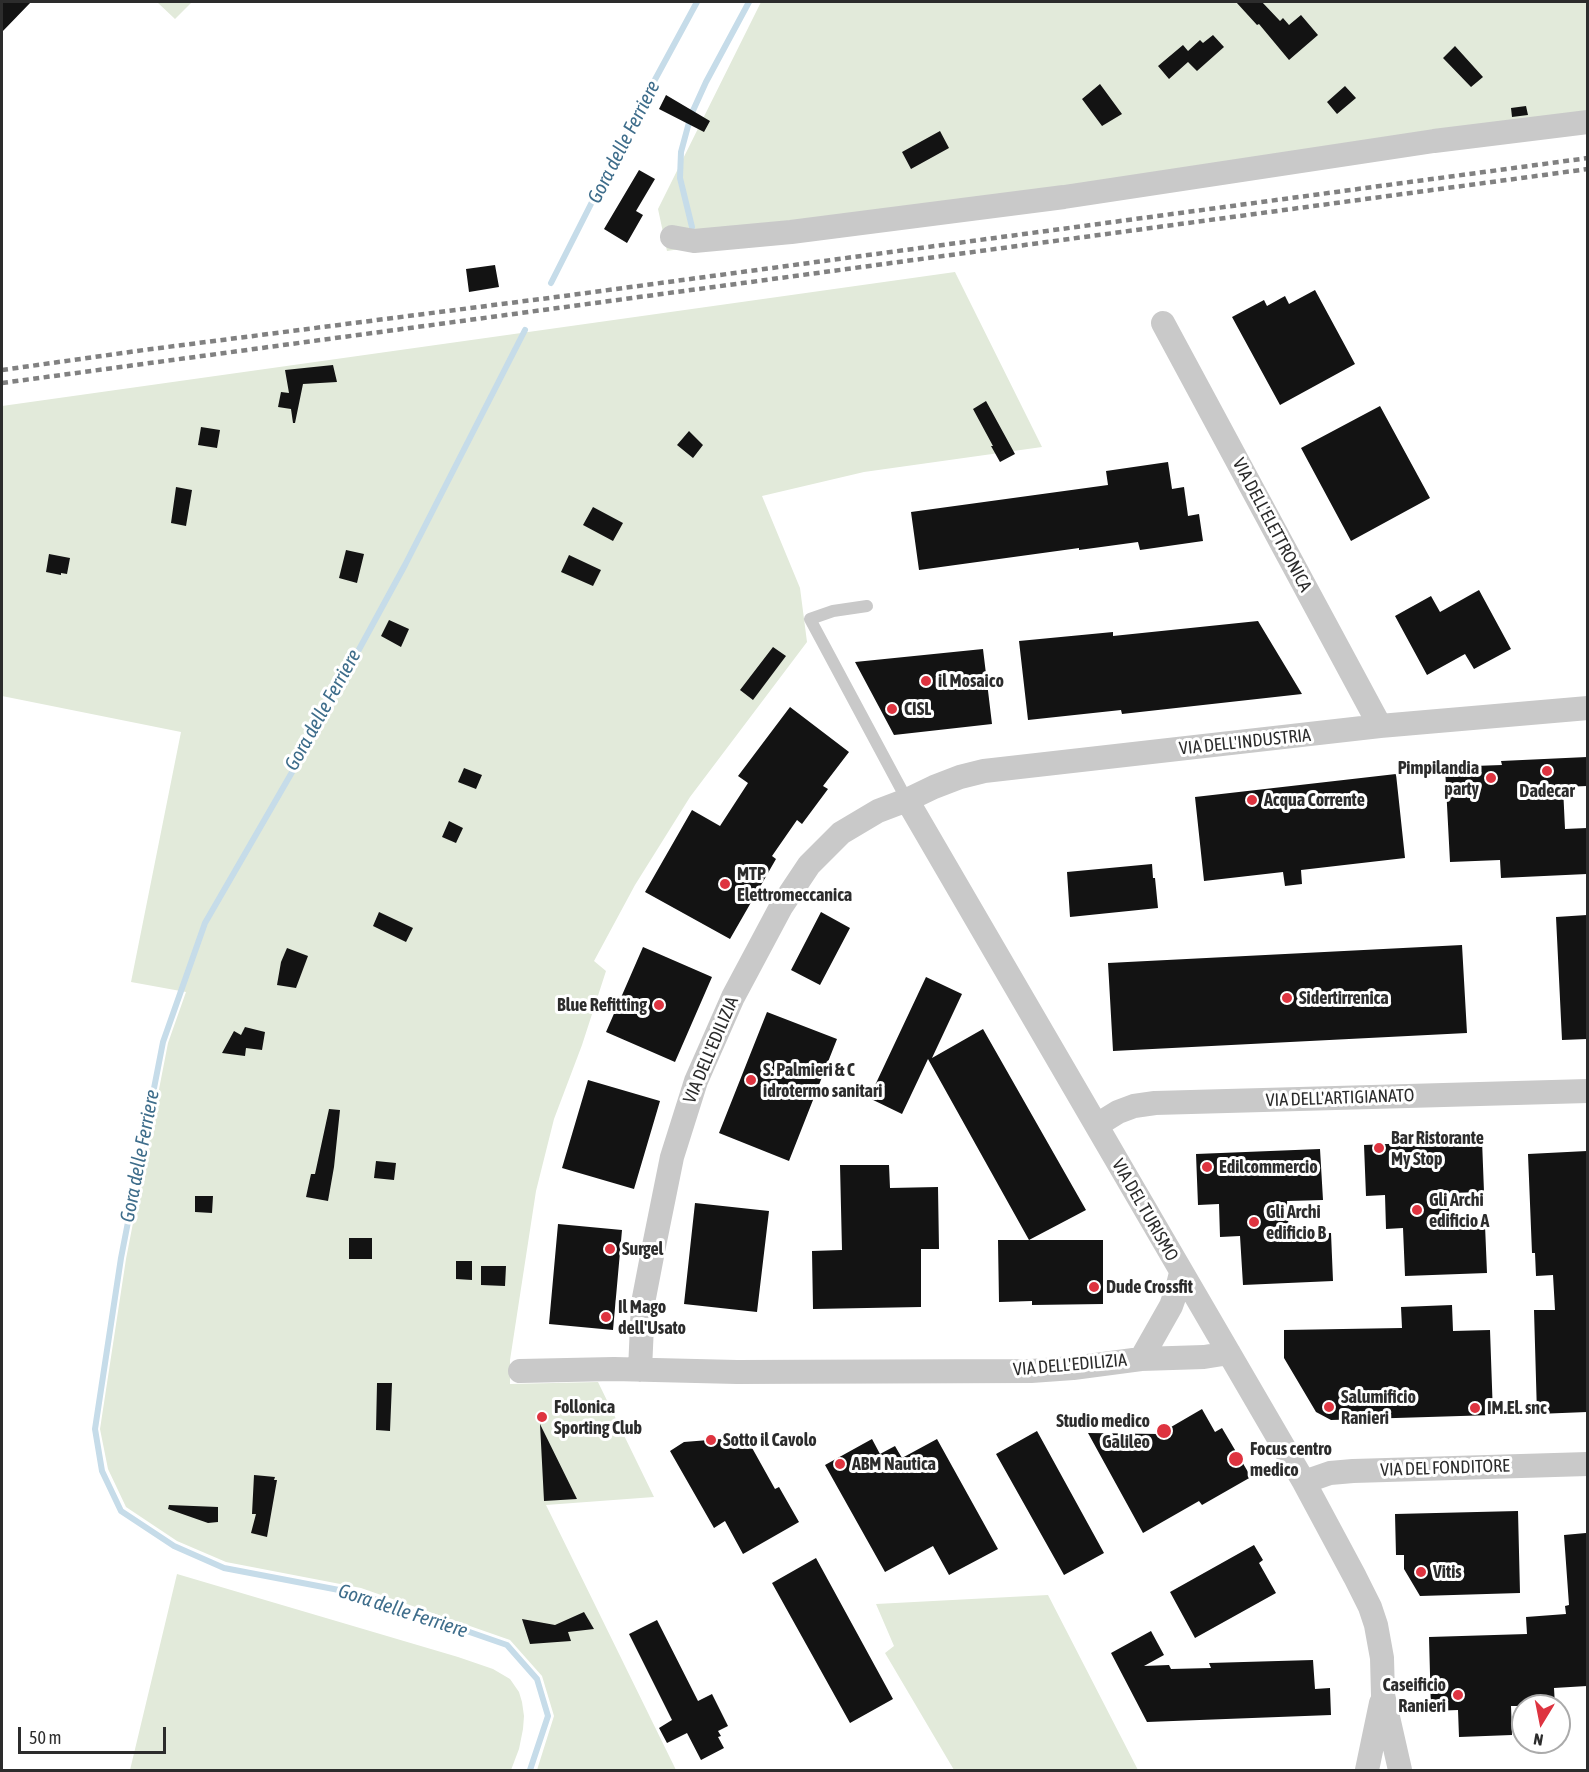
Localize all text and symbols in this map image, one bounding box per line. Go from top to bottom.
water label: Gora delle Ferriere [583,77,665,207]
street label: VIA DELL'ELETTRONICA [1228,455,1316,595]
water label: Gora delle Ferriere [280,645,366,775]
place label: il Mosaico [938,670,1004,692]
marker: il Mosaico [919,674,933,688]
place label: CISL [904,698,931,720]
marker: CISL [885,702,899,716]
street label: VIA DELL'INDUSTRIA [1178,724,1312,760]
place label: Pimpilandia party [1398,757,1479,800]
marker: Dadecar [1540,764,1554,778]
marker: Pimpilandia party [1484,771,1498,785]
place label: Dadecar [1519,780,1575,802]
place label: Acqua Corrente [1264,789,1365,811]
marker: Acqua Corrente [1245,793,1259,807]
place label: MTP Elettromeccanica [737,863,852,906]
marker: MTP Elettromeccanica [718,877,732,891]
place label: Sidertirrenica [1299,987,1389,1009]
marker: Sidertirrenica [1280,991,1294,1005]
street label: VIA DELL'EDILIZIA [679,993,743,1107]
place label: Blue Refitting [557,994,647,1016]
marker: Blue Refitting [652,998,666,1012]
place label: S. Palmieri & C idrotermo sanitari [763,1059,882,1102]
marker: S. Palmieri & C idrotermo sanitari [744,1073,758,1087]
street label: VIA DELL'ARTIGIANATO [1265,1085,1415,1111]
water label: Gora delle Ferriere [115,1088,165,1224]
place label: Bar Ristorante My Stop [1391,1127,1484,1170]
marker: Bar Ristorante My Stop [1372,1141,1386,1155]
street label: VIA DEL TURISMO [1107,1155,1183,1265]
place label: Edilcommercio [1219,1156,1318,1178]
marker: Edilcommercio [1200,1160,1214,1174]
place label: Gli Archi edificio A [1429,1189,1489,1232]
place label: Gli Archi edificio B [1266,1201,1326,1244]
marker: Gli Archi edificio A [1410,1203,1424,1217]
marker: Gli Archi edificio B [1247,1215,1261,1229]
place label: Surgel [622,1238,663,1260]
marker: Surgel [603,1242,617,1256]
place label: Dude Crossfit [1106,1276,1193,1298]
marker: Dude Crossfit [1087,1280,1101,1294]
place label: Il Mago dell'Usato [618,1296,686,1338]
marker: Il Mago dell'Usato [599,1310,613,1324]
street label: VIA DELL'EDILIZIA [1012,1349,1128,1381]
place label: Salumificio Ranieri [1341,1386,1416,1428]
place label: Follonica Sporting Club [554,1396,642,1438]
place label: IM.El. snc [1487,1397,1547,1419]
marker: Salumificio Ranieri [1322,1400,1336,1414]
marker: IM.El. snc [1468,1401,1482,1415]
marker: Follonica Sporting Club [535,1410,549,1424]
place label: Studio medico Galileo [1056,1410,1150,1452]
marker: Studio medico Galileo [1155,1422,1173,1440]
place label: Sotto il Cavolo [723,1429,817,1451]
marker: Sotto il Cavolo [704,1433,718,1447]
place label: Focus centro medico [1250,1438,1332,1480]
marker: Focus centro medico [1227,1450,1245,1468]
place label: ABM Nautica [852,1453,936,1475]
street label: VIA DEL FONDITORE [1380,1455,1510,1481]
marker: ABM Nautica [833,1457,847,1471]
place label: Vitis [1433,1561,1462,1583]
marker: Vitis [1414,1565,1428,1579]
water label: Gora delle Ferriere [335,1579,471,1643]
place label: Caseificio Ranieri [1382,1674,1446,1716]
marker: Caseificio Ranieri [1451,1688,1465,1702]
north arrow [1511,1694,1571,1754]
scale bar [21,1715,170,1753]
text: 50 m [29,1727,61,1748]
text: N [1532,1730,1544,1749]

